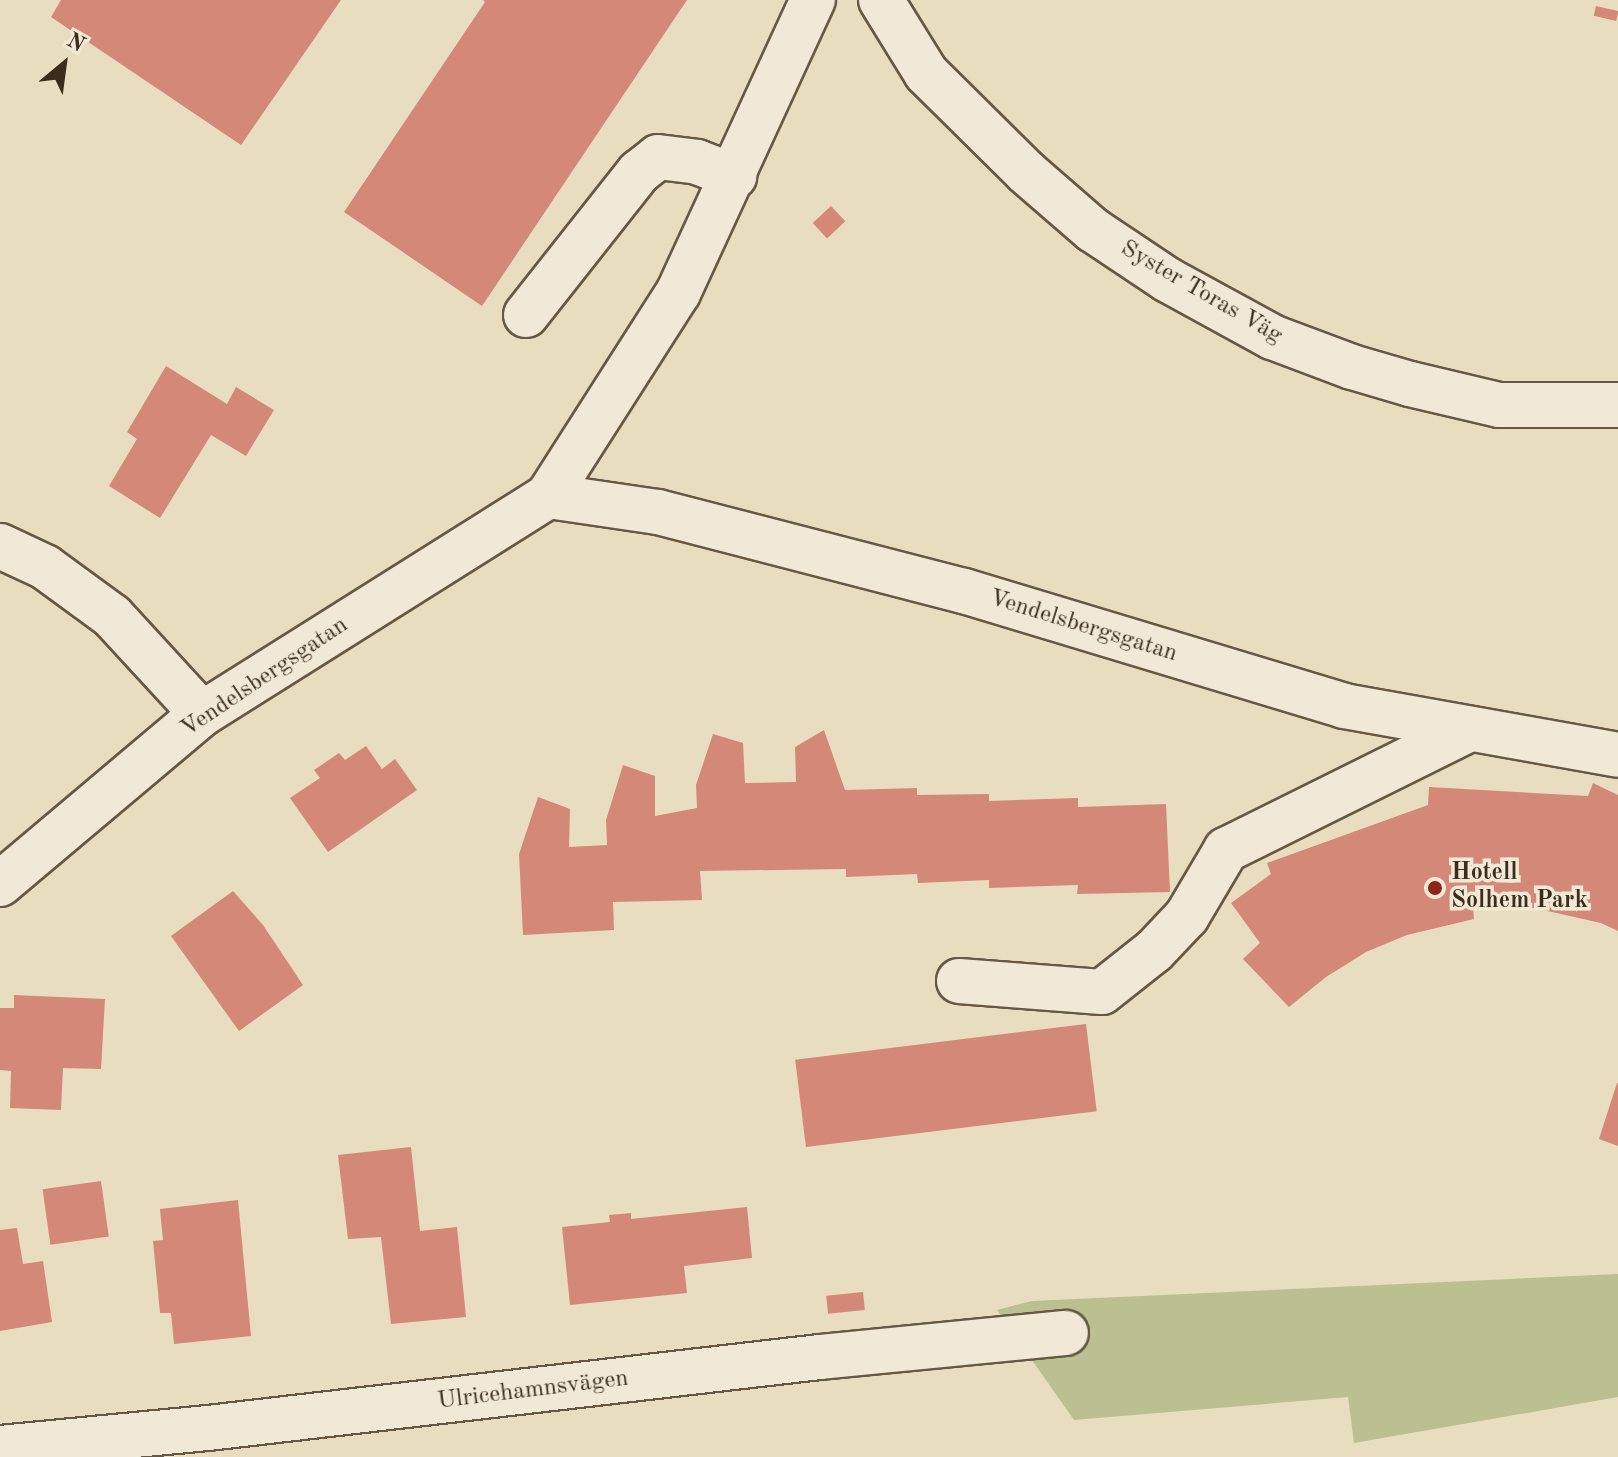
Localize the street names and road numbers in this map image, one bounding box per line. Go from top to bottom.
street label: Syster Toras Väg [1115,235,1287,351]
street label: Vendelsbergsgatan [985,585,1181,669]
street label: Vendelsbergsgatan [176,611,354,745]
street label: Ulricehamnsvägen [436,1365,630,1417]

